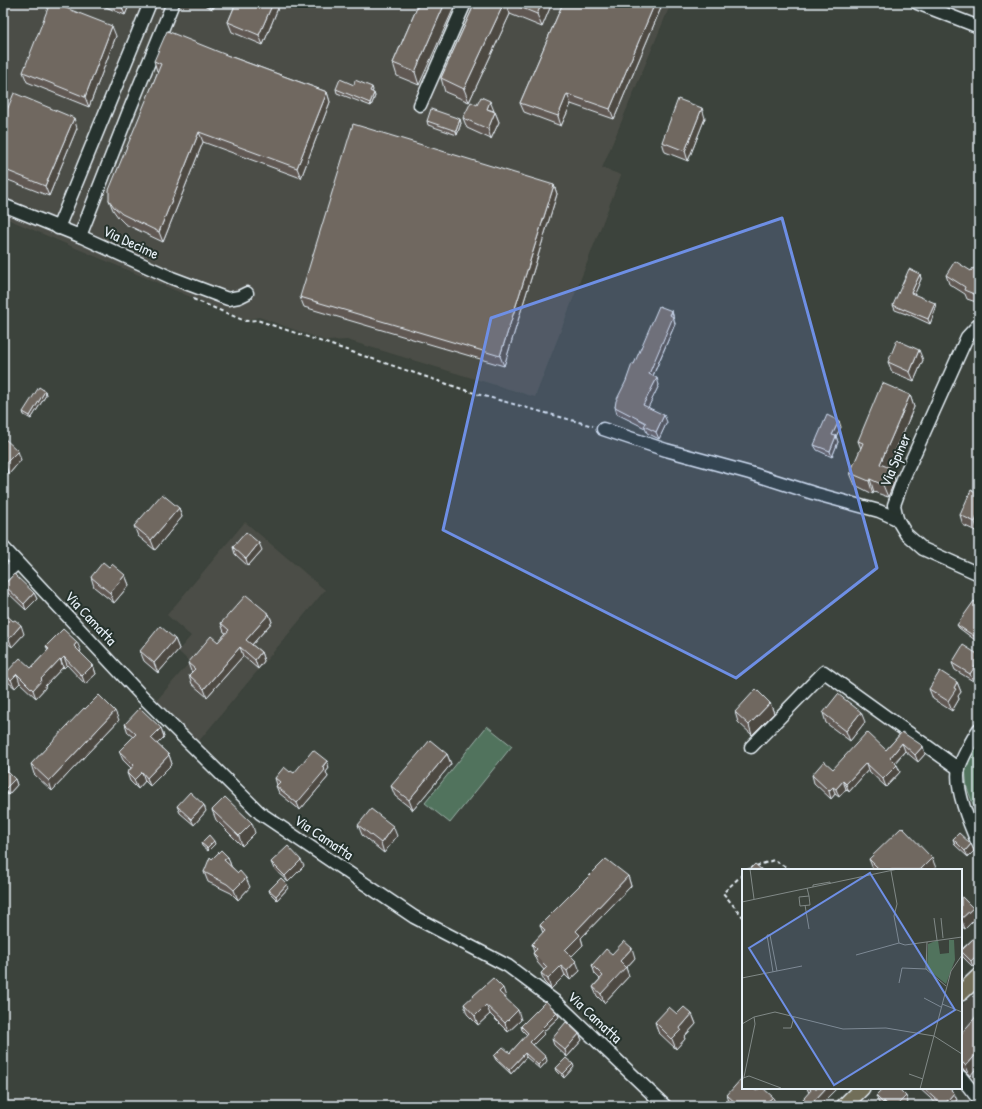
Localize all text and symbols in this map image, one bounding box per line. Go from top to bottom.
street label: Via Decime [100,220,162,264]
street label: Via Spiner [874,430,916,490]
street label: Via Camatta [60,586,122,650]
street label: Via Camatta [290,809,358,865]
inset map [742,869,962,1089]
street label: Via Camatta [563,986,627,1048]

